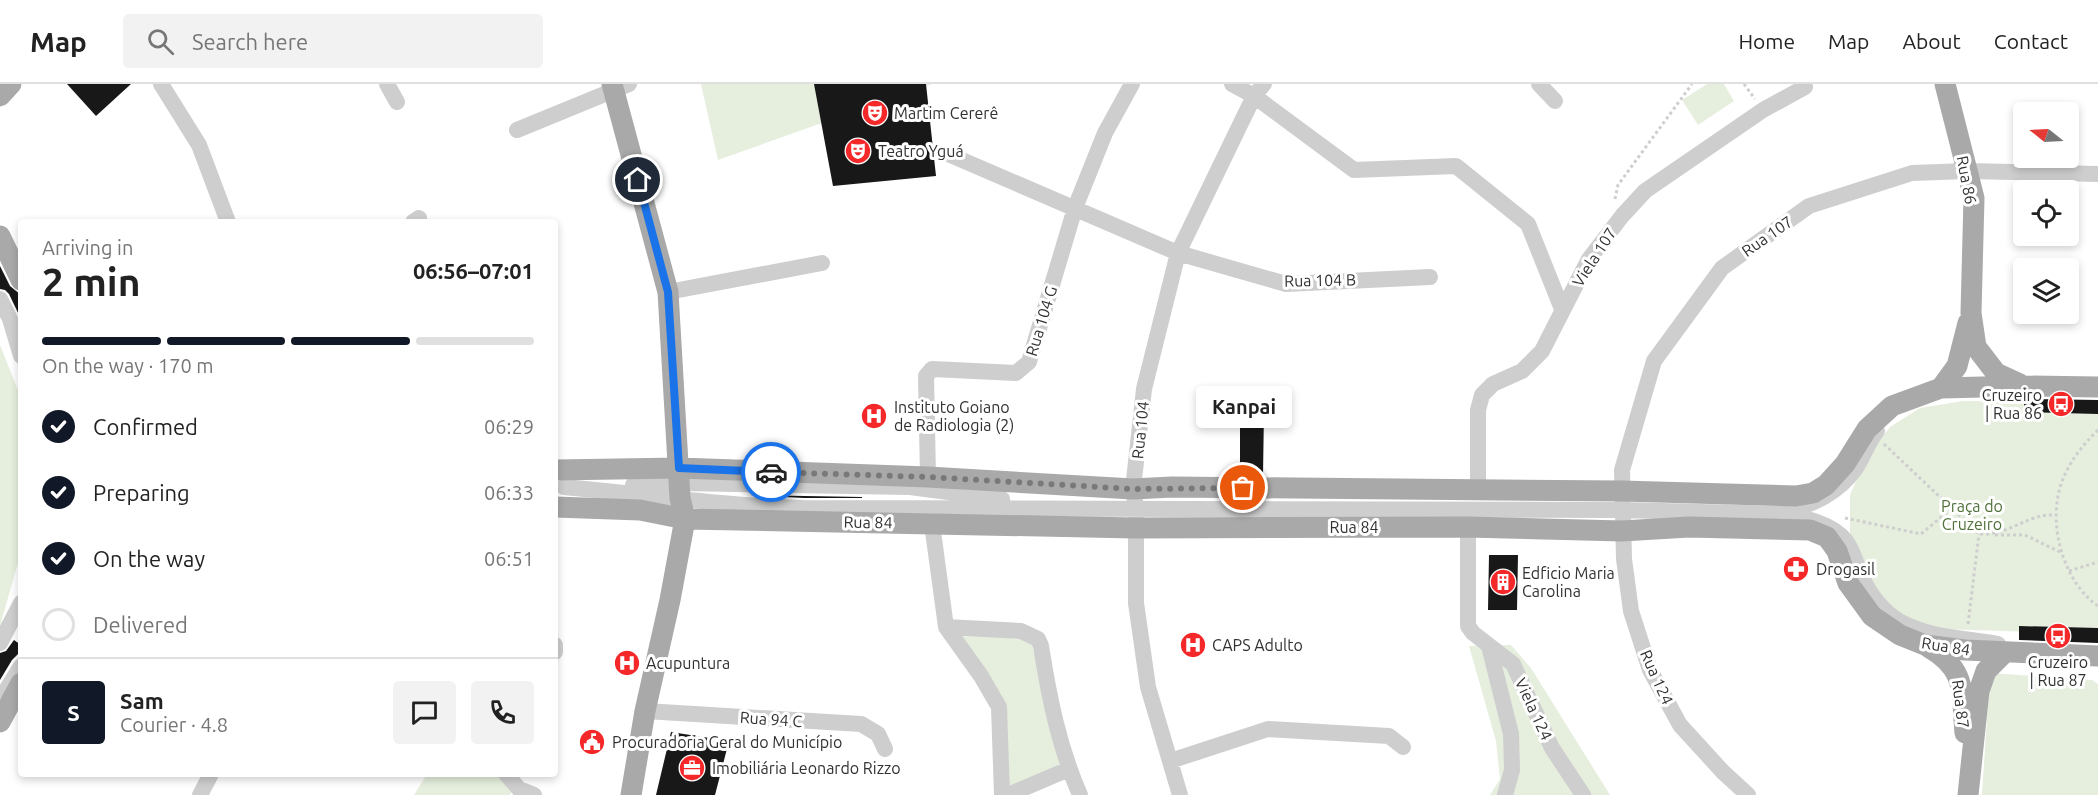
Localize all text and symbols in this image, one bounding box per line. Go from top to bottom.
search box [123,14,543,68]
icon: search [144,25,177,58]
text: Map [30,26,87,57]
text: Search here [192,29,308,54]
text: Home [1738,29,1795,53]
text: Map [1828,29,1869,53]
text: About [1902,29,1961,53]
text: Contact [1994,29,2068,53]
theatre icon: Martim Cererê [860,98,890,128]
north arrow [2013,102,2079,168]
map controls [2013,102,2079,324]
place label: Martim Cererê [894,104,998,122]
theatre icon: Teatro Yguá [843,136,873,166]
place label: Teatro Yguá [878,142,964,160]
pin [612,154,663,205]
street label: Rua 86 [1953,154,1981,206]
icon: home [621,163,654,196]
button: locate [2013,180,2079,246]
street label: Rua 107 [1738,212,1796,260]
street label: Viela 107 [1568,224,1620,290]
text: Arriving in [42,236,133,259]
text: 06:56–07:01 [413,258,534,283]
button: layers [2013,258,2079,324]
text: 2 min [42,260,141,303]
street label: Rua 104 B [1284,270,1356,290]
street label: Rua 104 G [1022,284,1060,358]
text: On the way · 170 m [42,354,214,377]
callout: Kanpai [1195,386,1291,428]
place label: Cruzeiro | Rua 86 [1982,386,2042,422]
bus stop icon: Cruzeiro | Rua 86 [2046,389,2076,419]
text: Kanpai [1212,395,1276,418]
place label: Instituto Goiano de Radiologia (2) [894,398,1014,435]
street label: Rua 104 [1128,400,1152,460]
hospital icon: Instituto Goiano de Radiologia (2) [859,401,889,431]
icon: check [42,410,75,443]
text: Confirmed [93,414,198,439]
text: 06:29 [484,415,534,438]
courier [741,442,801,502]
icon: car [755,456,788,489]
pin [1217,462,1268,513]
icon: bag [1226,471,1259,504]
icon: check [42,476,75,509]
text: Preparing [93,480,190,505]
text: 06:33 [484,481,534,504]
park label: Praça do Cruzeiro [1941,497,2003,533]
street label: Rua 84 [843,513,893,531]
street label: Rua 84 [1329,518,1379,536]
icon: check [42,542,75,575]
text: On the way [93,546,205,571]
text: 06:51 [484,547,534,570]
pharmacy icon: Drogasil [1781,554,1811,584]
place label: Drogasil [1816,560,1875,578]
place label: Edficio Maria Carolina [1522,564,1615,600]
building icon: Edficio Maria Carolina [1488,567,1518,597]
text: Delivered [93,612,188,637]
bus stop icon: Cruzeiro | Rua 87 [2043,621,2073,651]
hospital icon: CAPS Adulto [1178,630,1208,660]
street label: Rua 84 [1920,633,1972,659]
place label: CAPS Adulto [1212,636,1303,654]
street label: Rua 124 [1637,647,1677,707]
hospital icon: Acupuntura [612,648,642,678]
place label: Cruzeiro | Rua 87 [2028,653,2088,689]
place label: Acupuntura [646,654,730,672]
street label: Viela 124 [1512,675,1556,743]
street label: Rua 87 [1949,679,1973,729]
button: chat [393,681,456,744]
button: phone [471,681,534,744]
text: Sam [120,688,164,713]
text: S [67,700,80,725]
street label: Rua 94 C [739,708,803,730]
text: Courier · 4.8 [120,713,228,736]
public building icon: Procuradoria Geral do Município [577,727,607,757]
place label: Procuradoria Geral do Município [612,733,842,751]
office icon: Imobiliária Leonardo Rizzo [677,753,707,783]
place label: Imobiliária Leonardo Rizzo [712,759,901,777]

